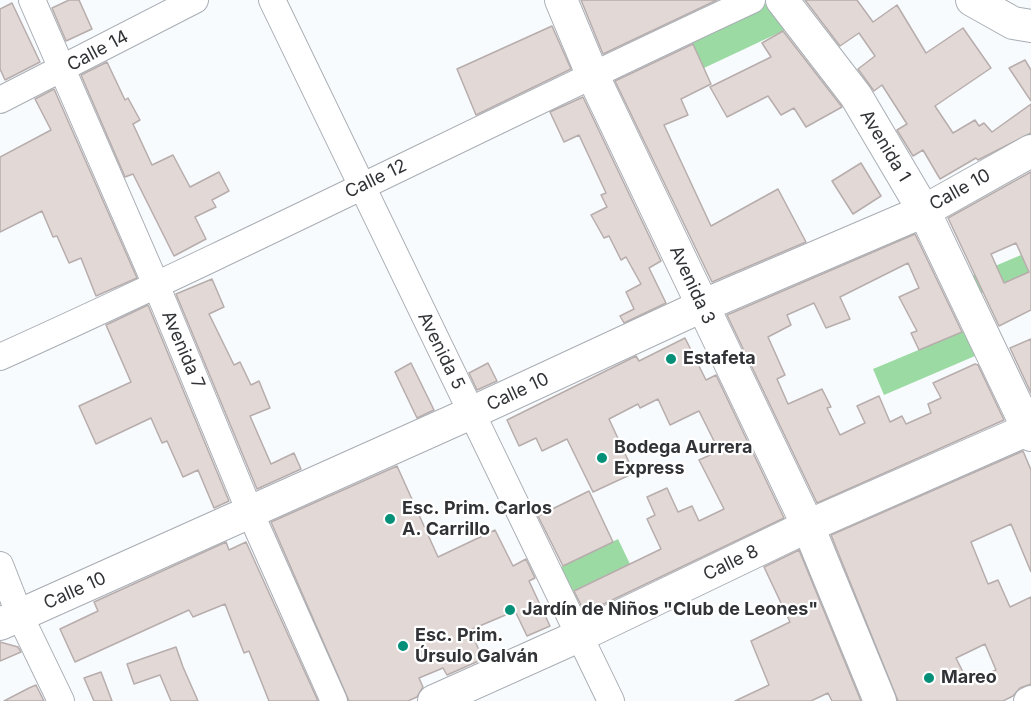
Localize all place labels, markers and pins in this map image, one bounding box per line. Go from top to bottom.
place label: Estafeta [683,348,756,370]
marker: Estafeta [664,352,678,366]
place label: Bodega Aurrera Express [614,437,752,480]
marker: Bodega Aurrera Express [595,451,609,465]
place label: Esc. Prim. Carlos A. Carrillo [402,498,552,540]
marker: Esc. Prim. Carlos A. Carrillo [383,512,397,526]
place label: Jardín de Niños "Club de Leones" [522,599,818,621]
marker: Jardín de Niños "Club de Leones" [503,603,517,617]
place label: Esc. Prim. Úrsulo Galván [415,625,538,668]
marker: Esc. Prim. Úrsulo Galván [396,639,410,653]
place label: Mareo [941,667,997,689]
marker: Mareo [922,671,936,685]

